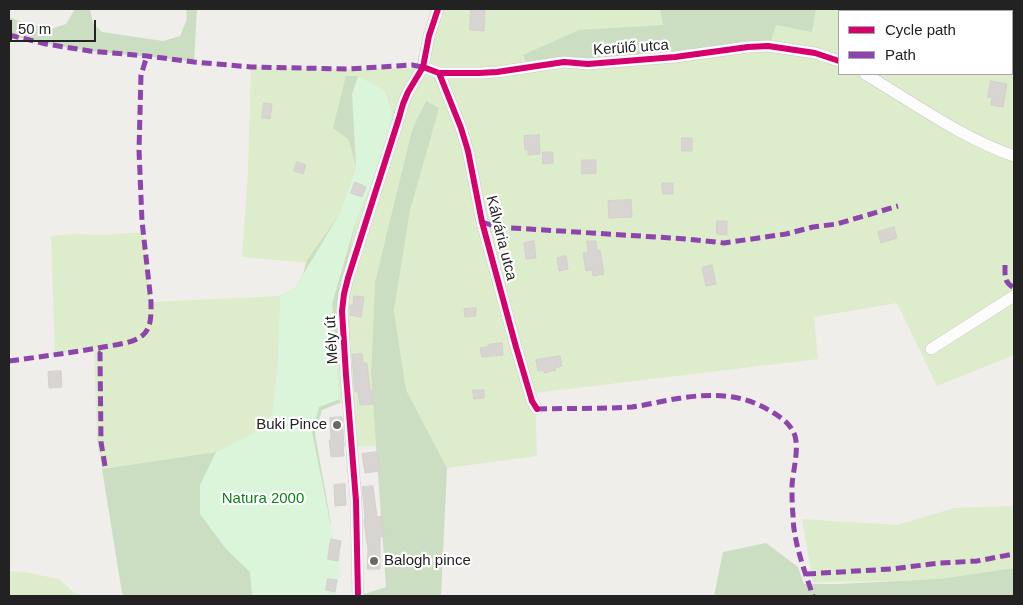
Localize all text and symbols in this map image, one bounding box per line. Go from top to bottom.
scale bar [12,10,99,42]
legend [838,10,1013,75]
text: 50 m [18,20,51,37]
text: Cycle path [885,21,956,38]
street label: Kerülő utca [593,36,669,60]
text: Path [885,46,916,63]
street label: Kálvária utca [482,194,520,282]
street label: Mély út [322,315,342,365]
place label: Buki Pince [256,416,327,434]
marker: Buki Pince [331,419,343,431]
park label: Natura 2000 [222,490,304,508]
place label: Balogh pince [384,552,471,570]
marker: Balogh pince [368,555,380,567]

